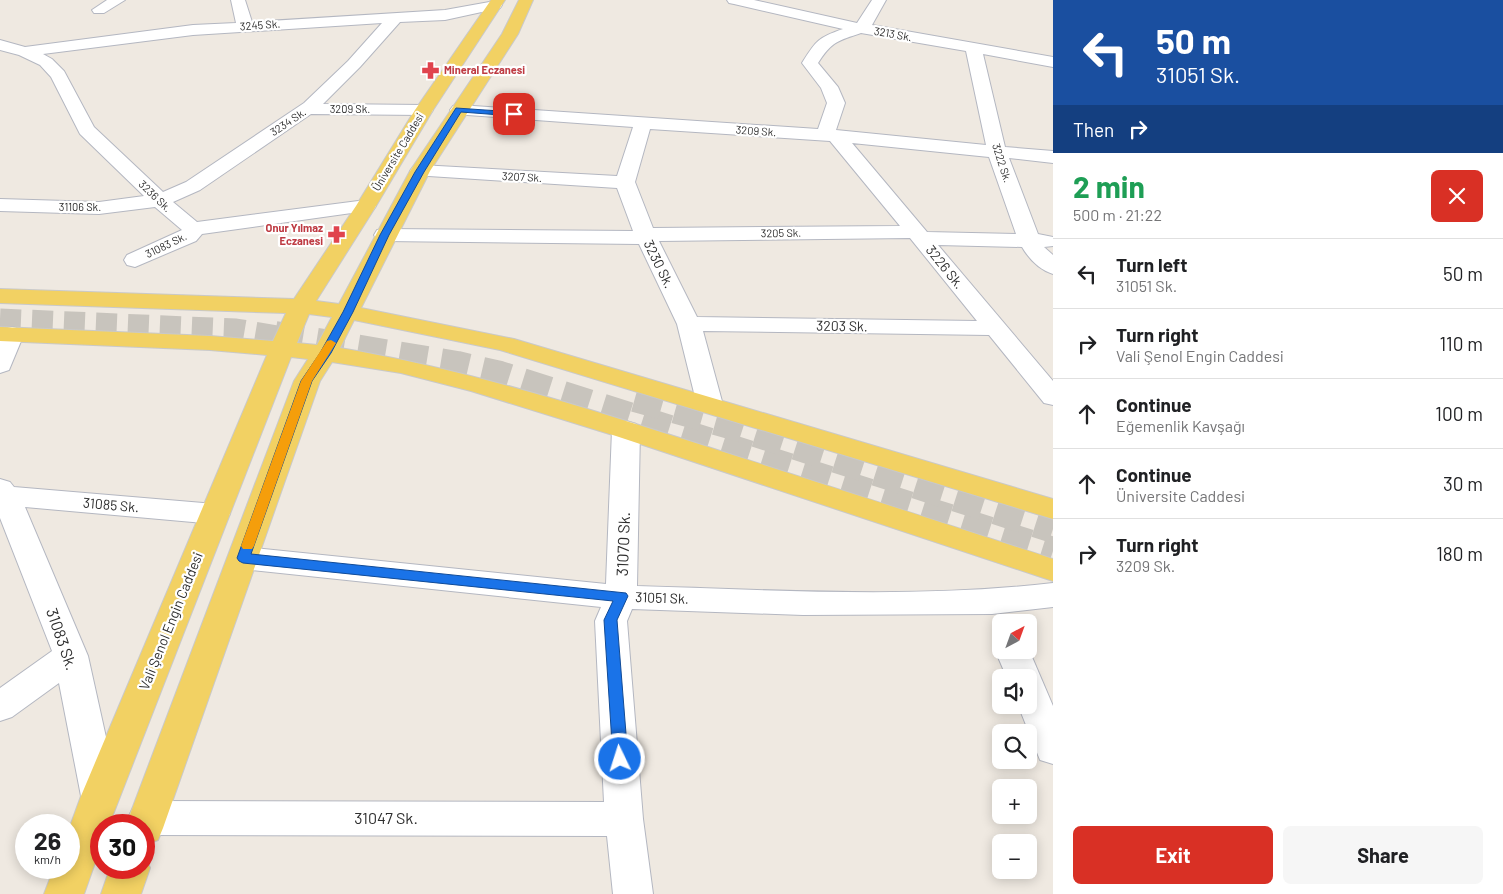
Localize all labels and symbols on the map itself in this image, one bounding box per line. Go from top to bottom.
street label: 3245 Sk. [239,17,281,32]
street label: 3213 Sk. [873,24,913,43]
pharmacy icon: Mineral Eczanesi [420,60,440,80]
place label: Mineral Eczanesi [444,63,525,76]
pin [493,93,535,135]
street label: 3209 Sk. [330,102,370,115]
street label: 3234 Sk. [267,105,308,138]
street label: Üniversite Caddesi [368,110,426,193]
street label: 3209 Sk. [735,123,777,138]
street label: 3222 Sk. [990,142,1015,184]
street label: 3207 Sk. [502,169,542,184]
street label: 3236 Sk. [136,177,174,214]
street label: 31106 Sk. [59,200,101,213]
place label: Onur Yılmaz Eczanesi [266,221,323,247]
pharmacy icon: Onur Yılmaz Eczanesi [327,224,347,244]
street label: 3205 Sk. [761,226,801,239]
street label: 31083 Sk. [143,229,189,260]
street label: 3230 Sk. [640,237,678,291]
street label: 3226 Sk. [923,241,968,292]
street label: 3203 Sk. [816,317,868,334]
street label: 31085 Sk. [82,494,140,515]
street label: 31070 Sk. [612,511,633,576]
street label: Vali Şenol Engin Caddesi [135,549,206,692]
street label: 31051 Sk. [635,588,689,607]
street label: 31083 Sk. [43,605,82,672]
north arrow [992,614,1038,659]
position arrow [593,732,645,784]
street label: 31047 Sk. [354,808,418,827]
speed limit sign: 30 [90,814,155,879]

